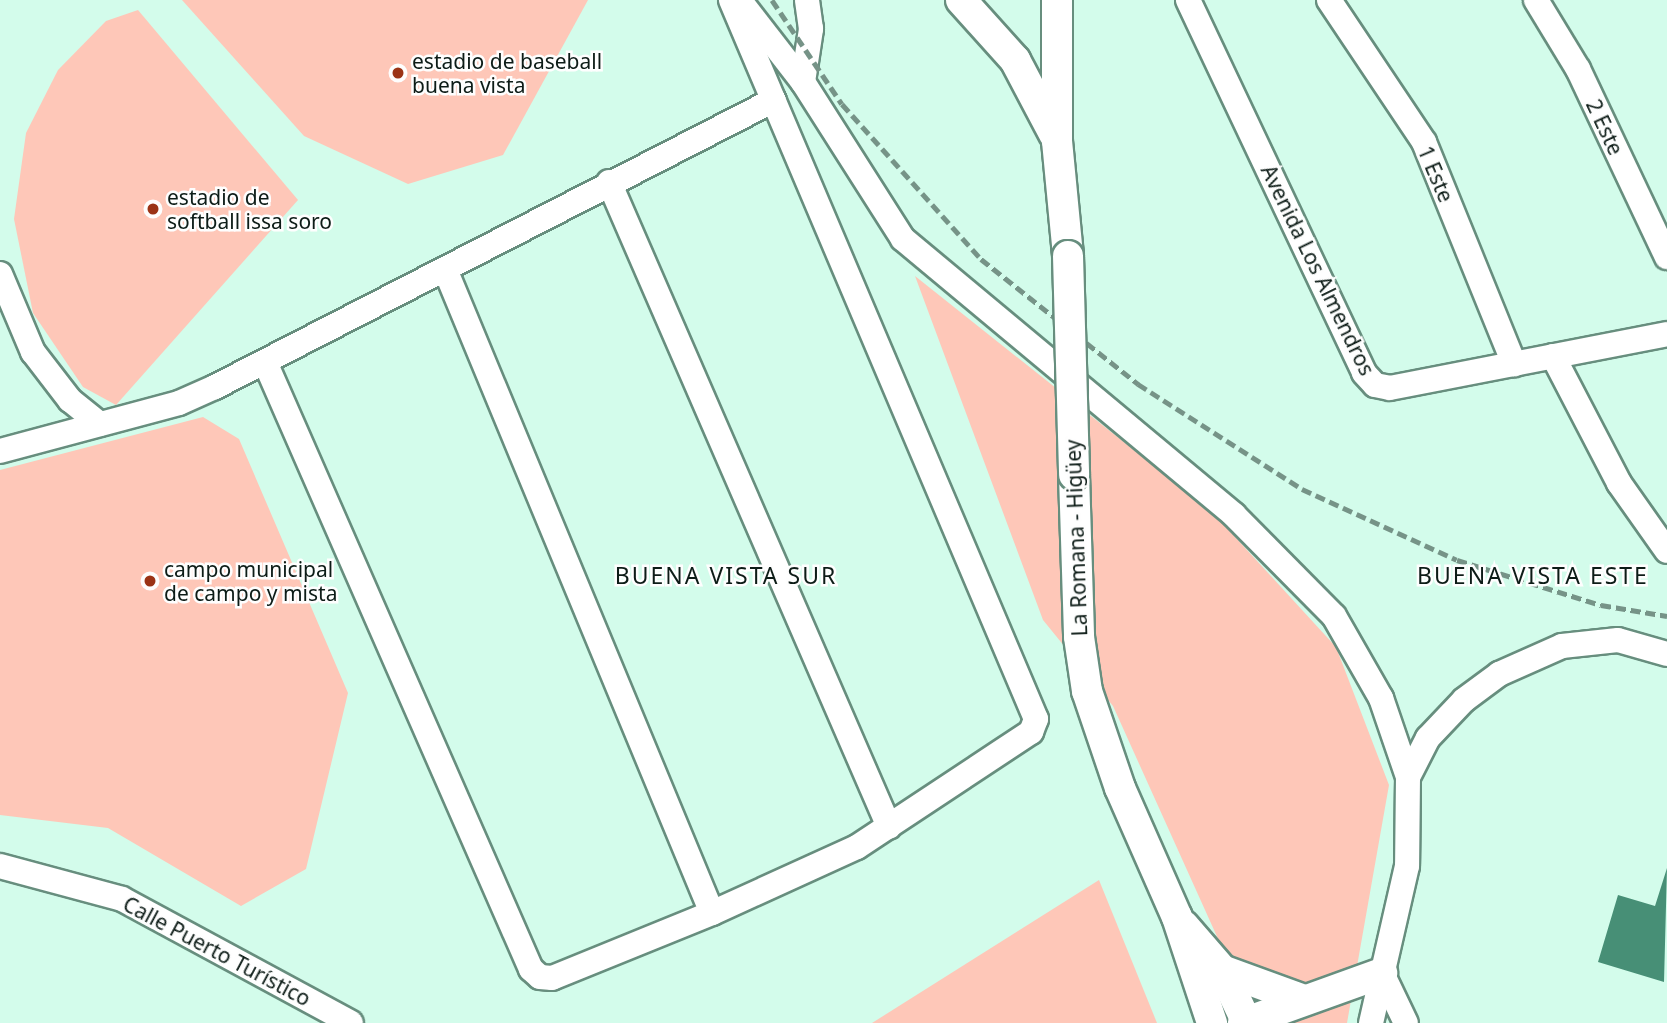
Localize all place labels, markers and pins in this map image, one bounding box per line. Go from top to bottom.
place label: estadio de baseball buena vista [412,48,602,98]
marker: estadio de baseball buena vista [390,65,406,81]
place label: estadio de softball issa soro [167,184,332,234]
marker: estadio de softball issa soro [145,201,161,217]
place label: campo municipal de campo y mista [164,556,337,606]
marker: campo municipal de campo y mista [142,573,158,589]

